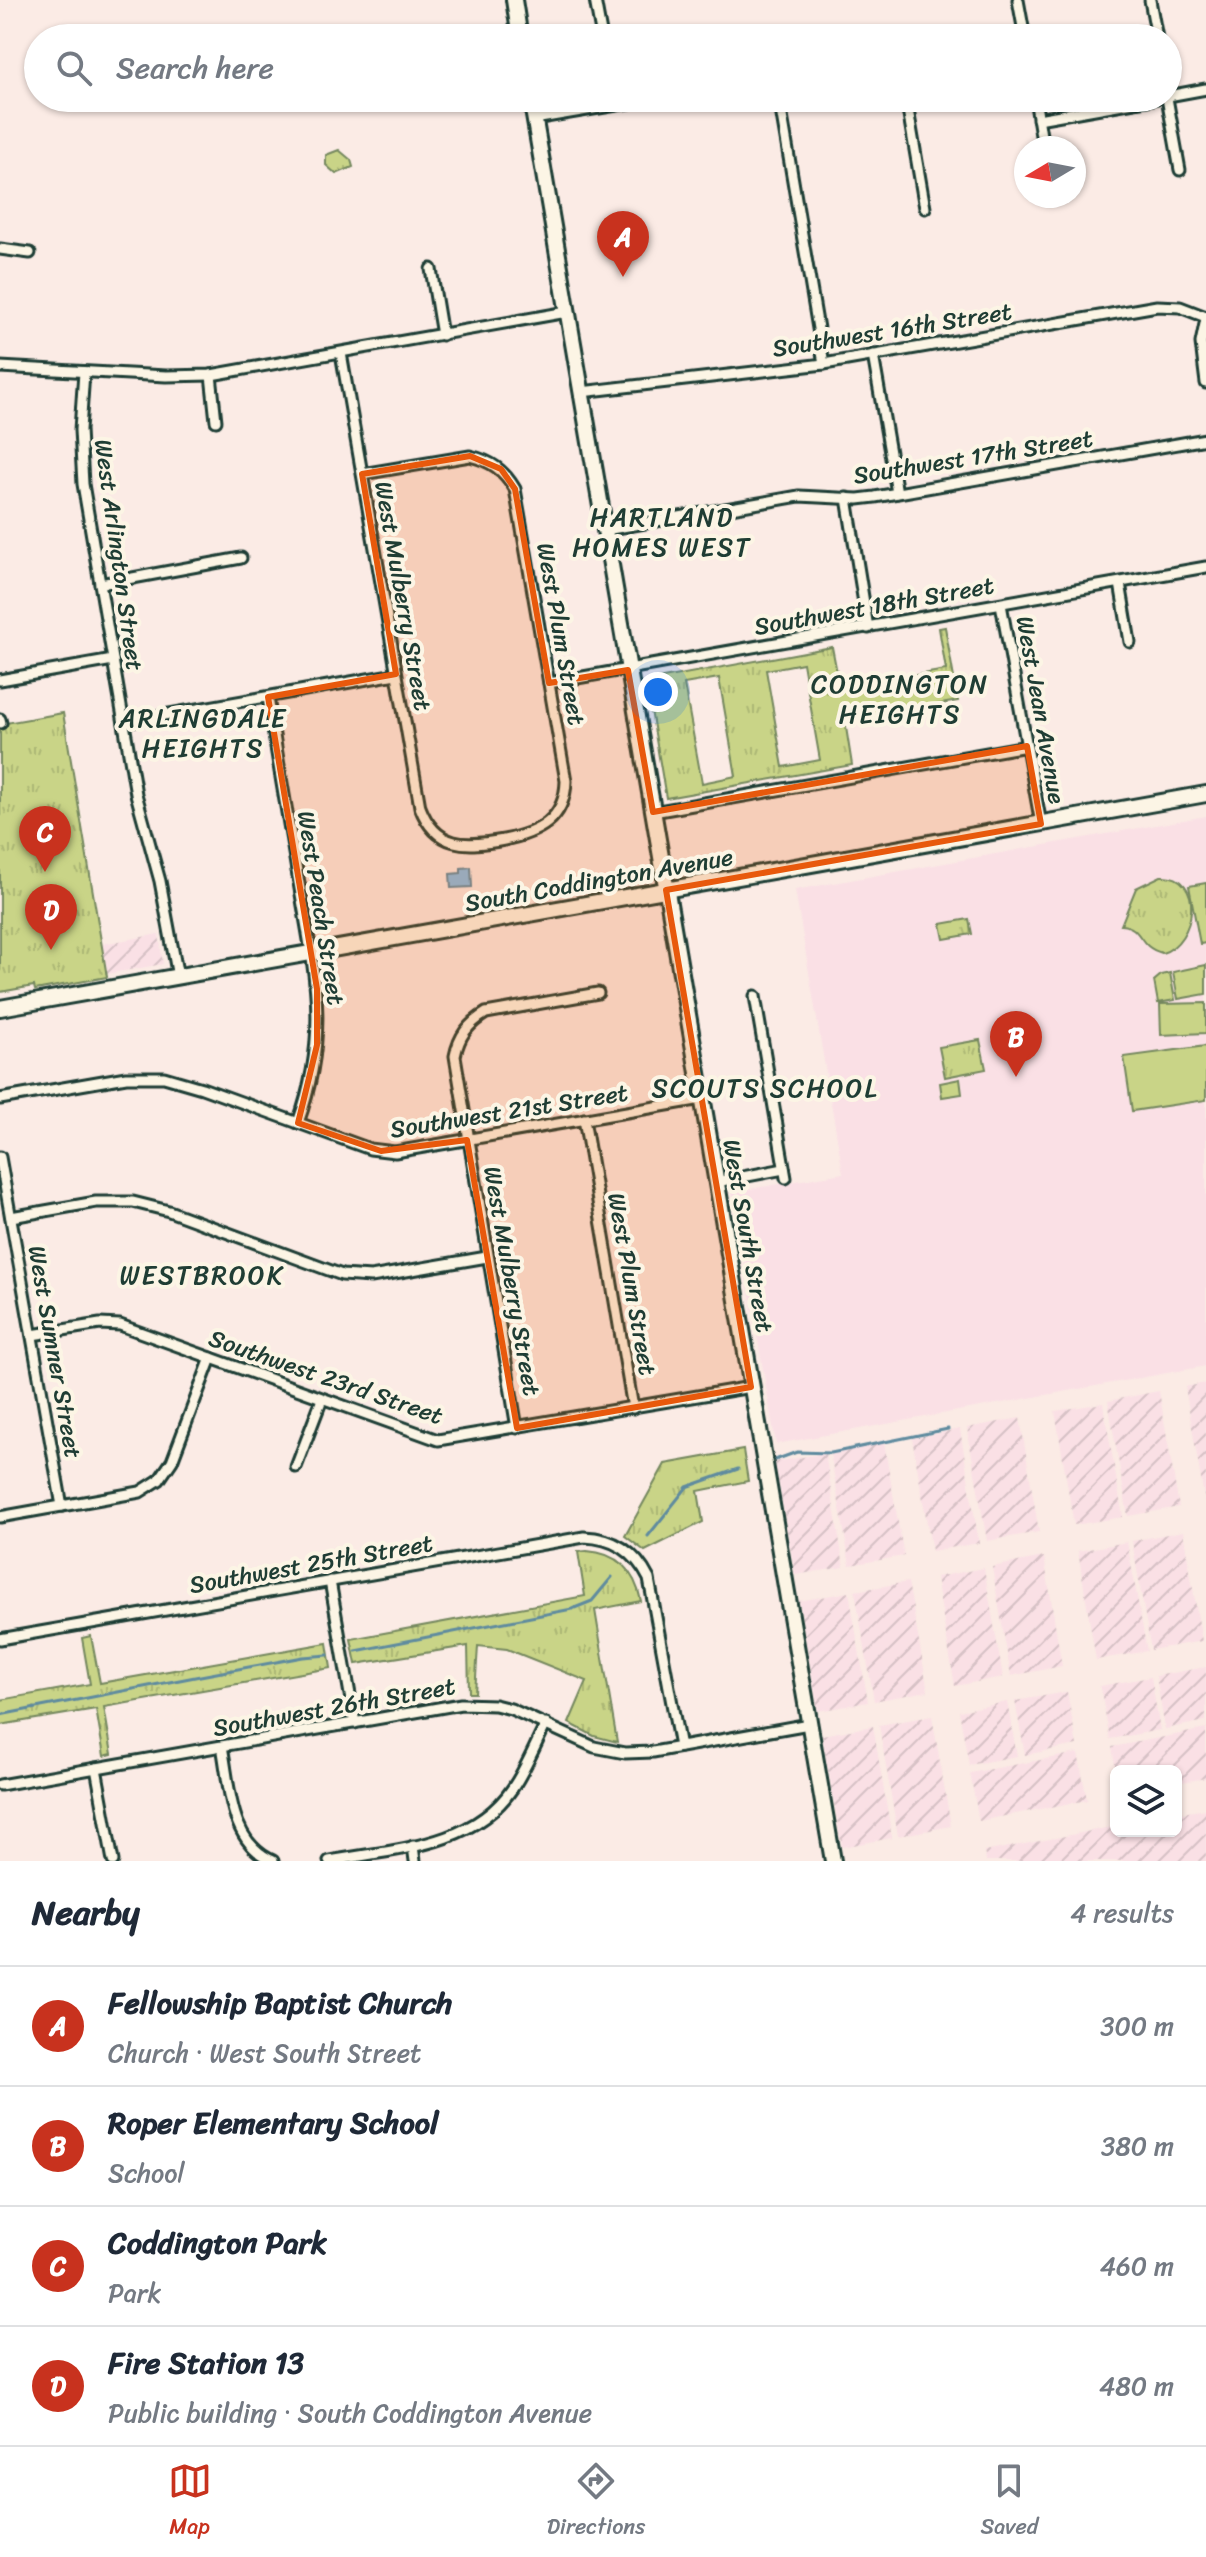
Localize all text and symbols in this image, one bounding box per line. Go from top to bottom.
search box [24,24,1182,112]
text: Search here [116,41,274,95]
icon: search [52,46,96,90]
north arrow [1014,136,1086,208]
pin: A [597,211,649,277]
street label: Southwest 16th Street [769,290,1015,370]
street label: Southwest 17th Street [850,417,1096,497]
street label: West Arlington Street [82,436,156,674]
street label: West Mulberry Street [362,478,444,714]
district label: HARTLAND HOMES WEST [572,494,752,570]
street label: West Plum Street [524,539,598,729]
street label: Southwest 18th Street [751,564,997,648]
street label: West Jean Avenue [1004,613,1078,808]
district label: CODDINGTON HEIGHTS [811,661,989,737]
your location [638,672,678,712]
district label: ARLINGDALE HEIGHTS [118,695,287,771]
pin: C [19,806,71,872]
street label: West Peach Street [285,808,357,1008]
street label: South Coddington Avenue [462,836,736,924]
pin: D [25,884,77,950]
pin: B [990,1011,1042,1077]
district label: SCOUTS SCHOOL [652,1065,878,1111]
street label: Southwest 21st Street [387,1071,631,1151]
street label: West South Street [710,1136,786,1336]
street label: West Mulberry Street [471,1163,553,1399]
street label: West Plum Street [595,1189,669,1379]
street label: West Sumner Street [16,1242,94,1462]
district label: WESTBROOK [120,1252,284,1298]
street label: Southwest 23rd Street [203,1317,449,1437]
street label: Southwest 25th Street [186,1522,436,1606]
street label: Southwest 26th Street [209,1665,459,1749]
map controls [1110,1765,1182,1837]
button: layers [1110,1765,1182,1837]
text: Nearby [32,1883,140,1943]
text: 4 results [1070,1890,1174,1936]
text: Fellowship Baptist Church [108,1976,452,2030]
text: A [49,2003,67,2049]
text: 300 m [1100,2003,1174,2049]
text: Church · West South Street [108,2030,421,2076]
text: Roper Elementary School [108,2096,438,2150]
text: B [50,2123,66,2169]
text: 380 m [1101,2123,1174,2169]
text: School [108,2150,185,2196]
text: Coddington Park [108,2216,327,2270]
text: C [50,2243,66,2289]
text: 460 m [1100,2243,1174,2289]
text: Park [108,2270,161,2316]
text: Fire Station 13 [108,2336,304,2390]
text: D [50,2363,66,2409]
text: 480 m [1099,2363,1174,2409]
text: Public building · South Coddington Avenue [108,2390,592,2436]
tab: Map [168,2459,212,2546]
tab: Directions [547,2459,645,2546]
tab: Saved [980,2459,1038,2546]

